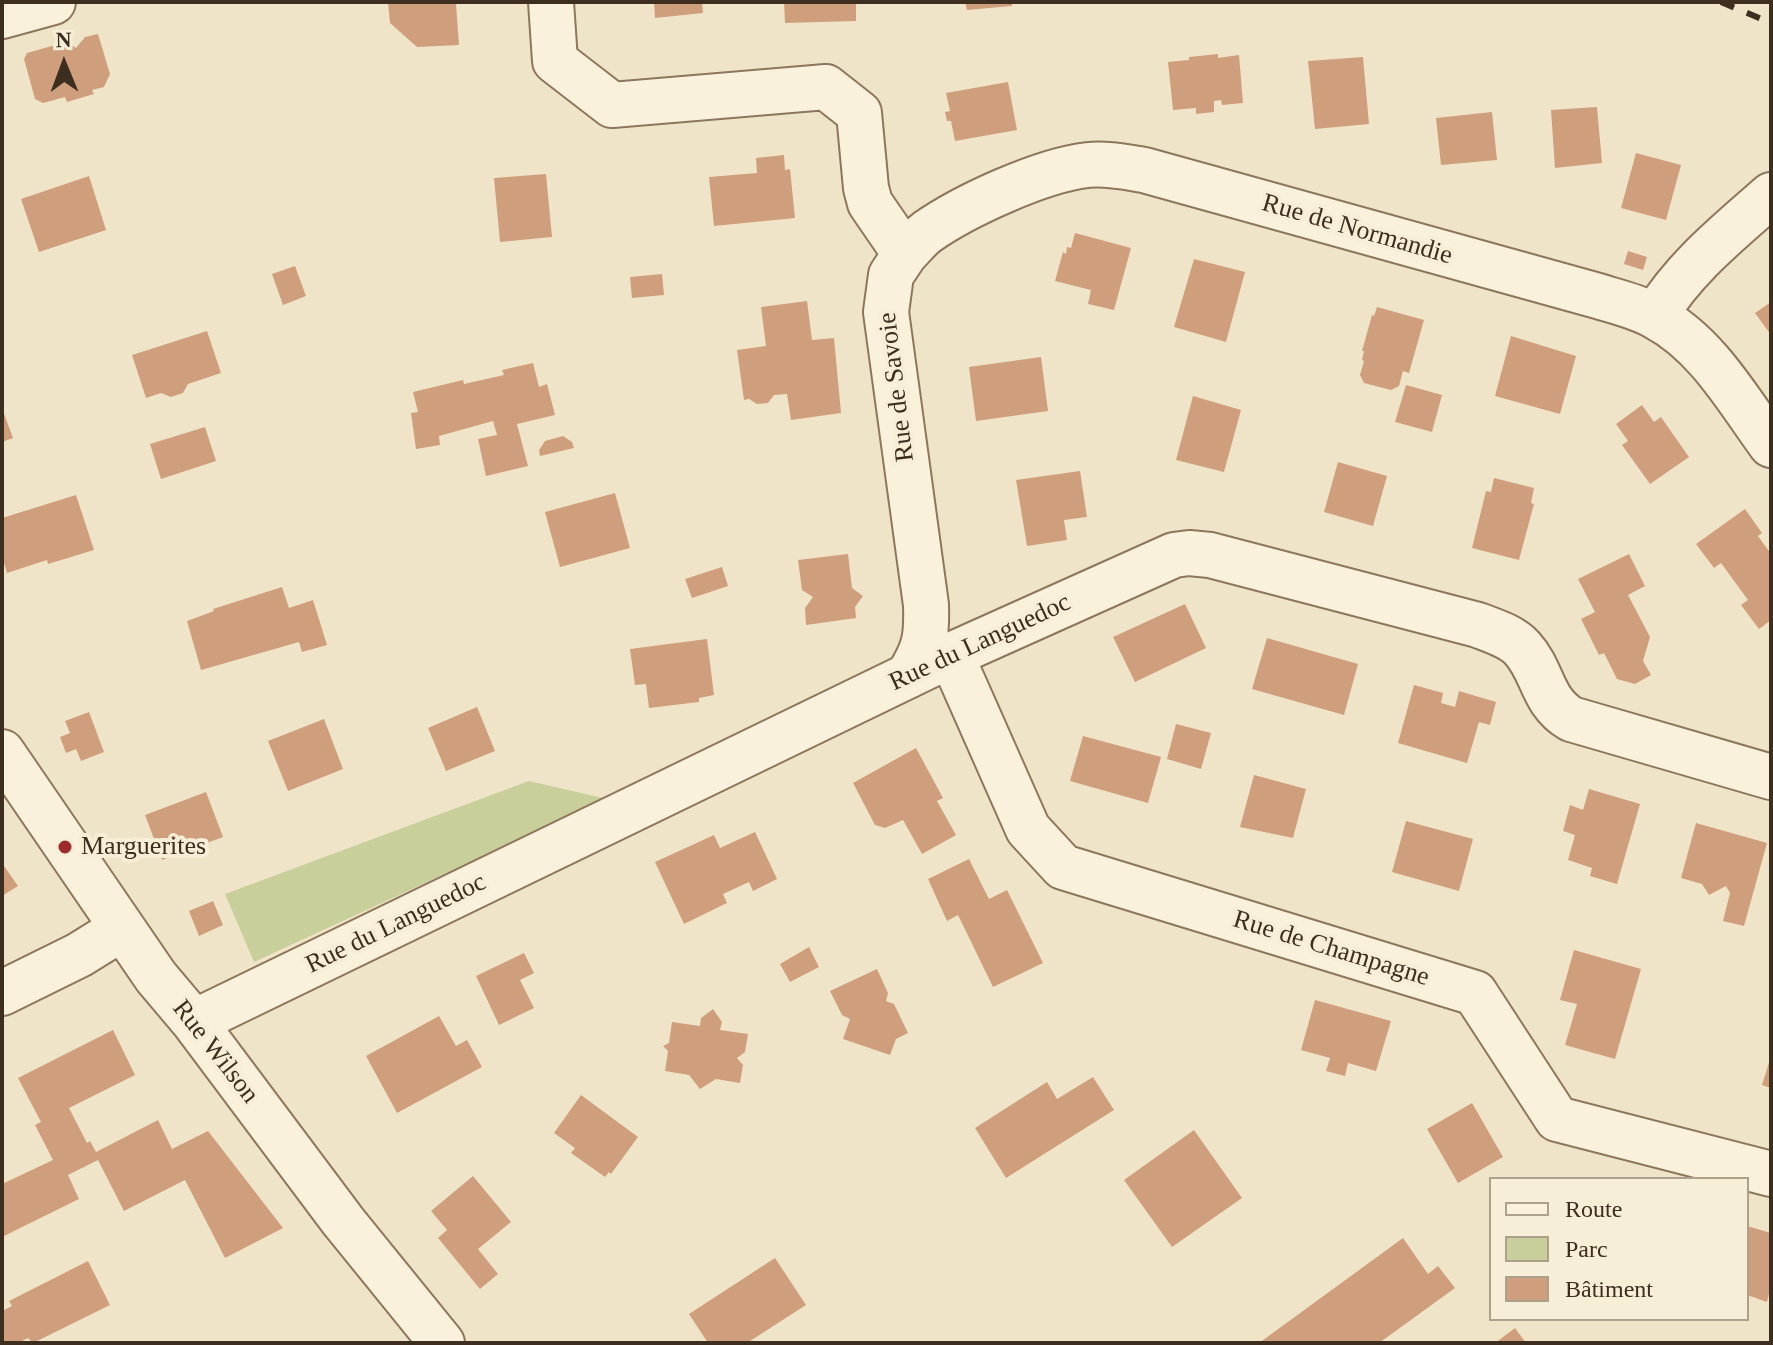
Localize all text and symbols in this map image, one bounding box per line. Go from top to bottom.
north arrow [24,24,104,104]
text: N [55,27,72,52]
street label: Rue de Normandie [1258,188,1456,272]
street label: Rue de Savoie [872,311,922,463]
street label: Rue du Languedoc [884,587,1076,699]
place label: Marguerites [81,831,206,863]
marker: Marguerites [56,838,74,856]
street label: Rue du Languedoc [301,867,491,981]
street label: Rue de Champagne [1229,904,1433,994]
street label: Rue Wilson [165,994,265,1110]
legend [1489,1177,1749,1321]
text: Route [1565,1196,1622,1222]
text: Parc [1565,1236,1608,1262]
text: Bâtiment [1565,1276,1653,1302]

